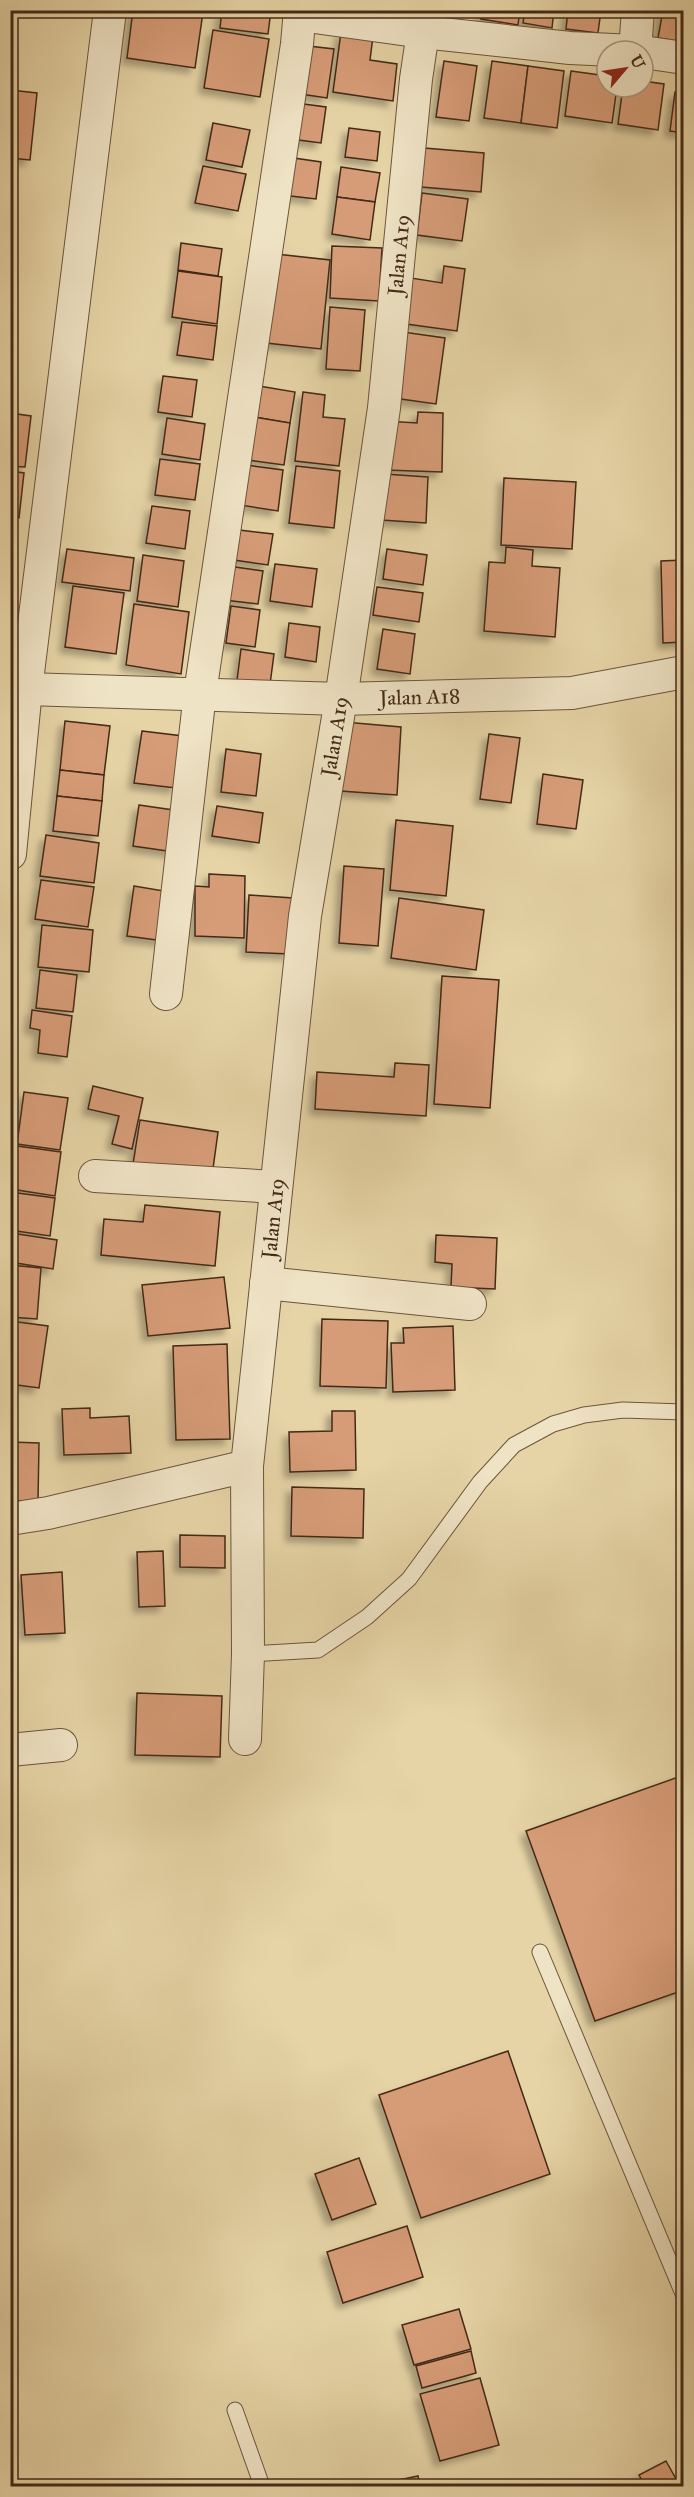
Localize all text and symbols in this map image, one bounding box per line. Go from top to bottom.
north arrow [595,39,655,99]
text: U [626,52,649,72]
street label: Jalan A19 [382,213,416,298]
street label: Jalan A18 [377,683,460,711]
street label: Jalan A19 [315,695,354,781]
street label: Jalan A19 [256,1177,290,1262]

